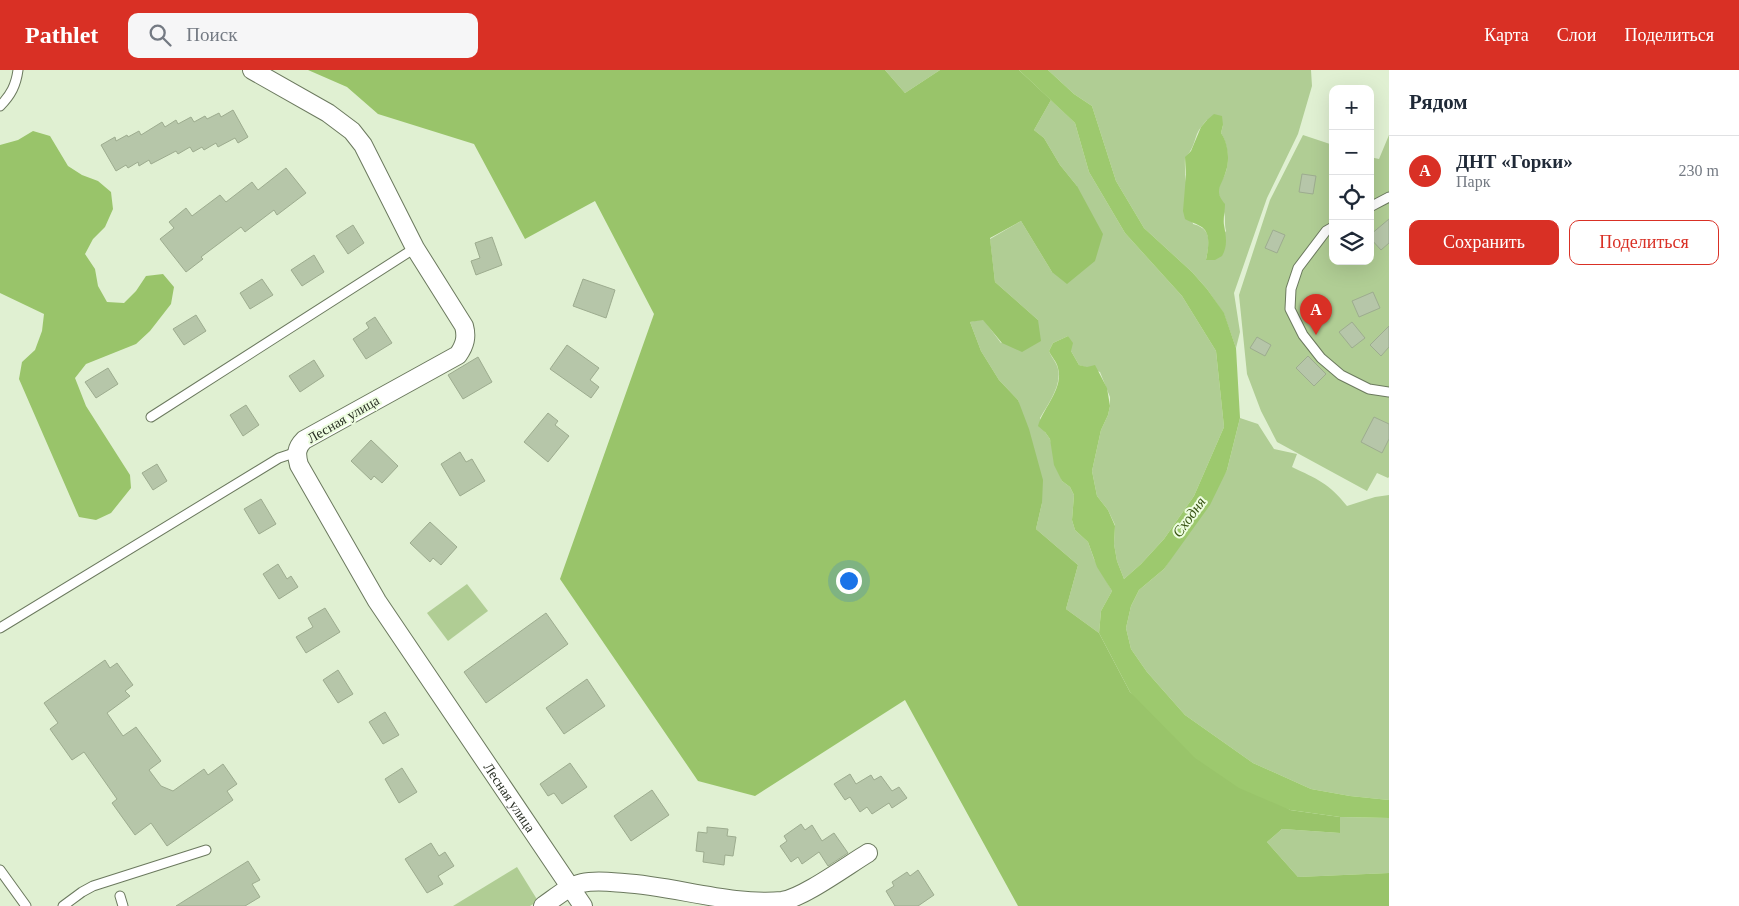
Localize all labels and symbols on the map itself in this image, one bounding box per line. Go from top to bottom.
pin: A [1300,294,1332,335]
street label: Лесная улица [305,392,382,446]
water label: Сходня [1169,494,1209,540]
your location [836,568,862,594]
street label: Лесная улица [480,760,538,836]

